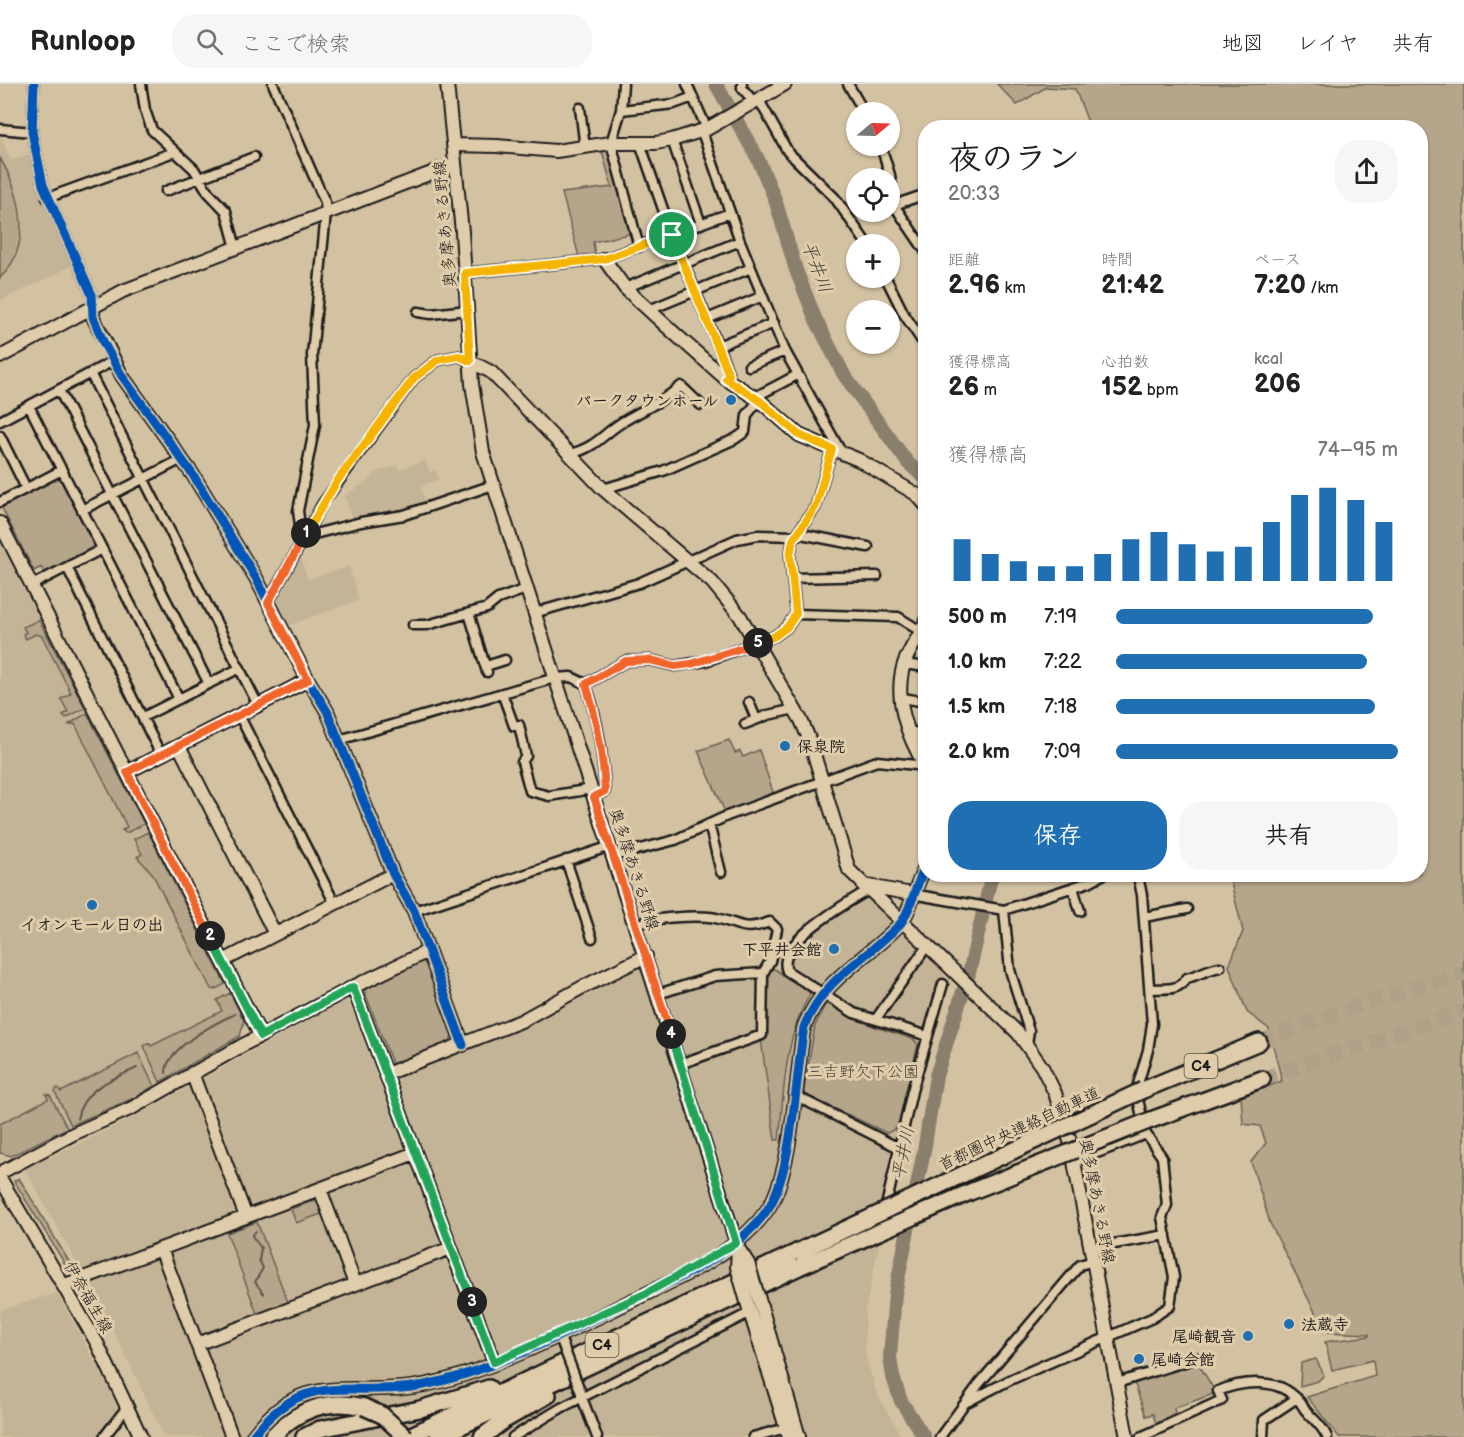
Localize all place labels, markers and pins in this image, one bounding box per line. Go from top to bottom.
pin [646,209,697,260]
place label: パークタウンホール [576,392,719,411]
marker: パークタウンホール [724,393,738,407]
pin: 1 [291,518,321,548]
pin: 5 [743,628,773,658]
place label: 保泉院 [797,738,845,757]
marker: 保泉院 [778,739,792,753]
marker: イオンモール日の出 [85,898,99,912]
place label: イオンモール日の出 [20,916,164,935]
pin: 2 [195,921,225,951]
place label: 下平井会館 [742,941,822,960]
marker: 下平井会館 [827,942,841,956]
pin: 4 [656,1019,686,1049]
pin: 3 [457,1287,487,1317]
place label: 法蔵寺 [1301,1316,1349,1335]
marker: 法蔵寺 [1282,1317,1296,1331]
place label: 尾崎観音 [1172,1328,1236,1347]
marker: 尾崎観音 [1241,1329,1255,1343]
place label: 尾崎会館 [1151,1351,1215,1370]
marker: 尾崎会館 [1132,1352,1146,1366]

